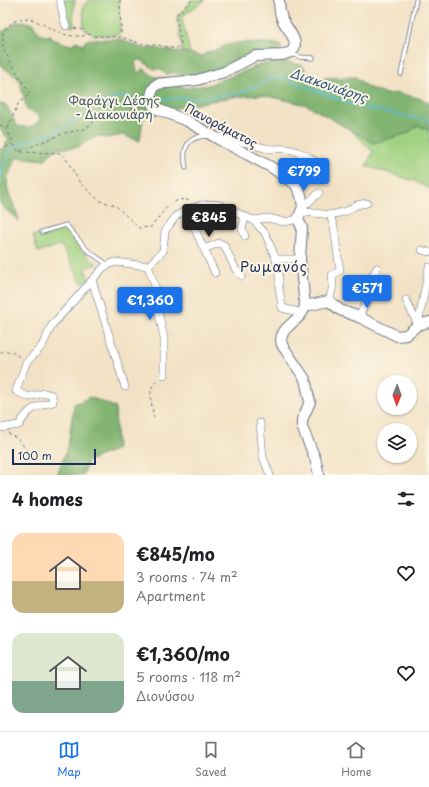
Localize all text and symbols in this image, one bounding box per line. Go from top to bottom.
water label: Διακονιάρης [288,62,371,107]
park label: Φαράγγι Δέσης - Διακονιάρη [68,91,160,123]
street label: Πανοράματος [182,98,261,152]
pin: €799 [280,158,328,192]
text: €799 [287,161,321,180]
pin: €845 [185,204,233,238]
text: €845 [191,207,227,226]
district label: Ρωμανός [240,256,308,277]
pin: €571 [343,275,391,309]
text: €571 [352,278,382,297]
pin: €1,360 [117,287,183,321]
text: €1,360 [126,290,174,309]
north arrow [377,375,417,415]
map controls [377,375,417,463]
button: layers [377,423,417,463]
scale bar [12,447,96,466]
text: 100 m [18,447,52,464]
text: 4 homes [12,486,83,512]
icon: filters [395,488,417,510]
text: €845/mo [136,541,215,567]
icon: home [44,549,92,597]
icon: heart [395,562,417,584]
text: 3 rooms · 74 m² [136,567,238,586]
text: Apartment [136,586,205,605]
text: €1,360/mo [136,641,230,667]
icon: home [44,649,92,697]
icon: heart [395,662,417,684]
text: 5 rooms · 118 m² [136,667,241,686]
text: Διονύσου [136,686,195,705]
tab: Map [57,739,81,780]
tab: Saved [195,739,227,780]
tab: Home [341,739,372,780]

